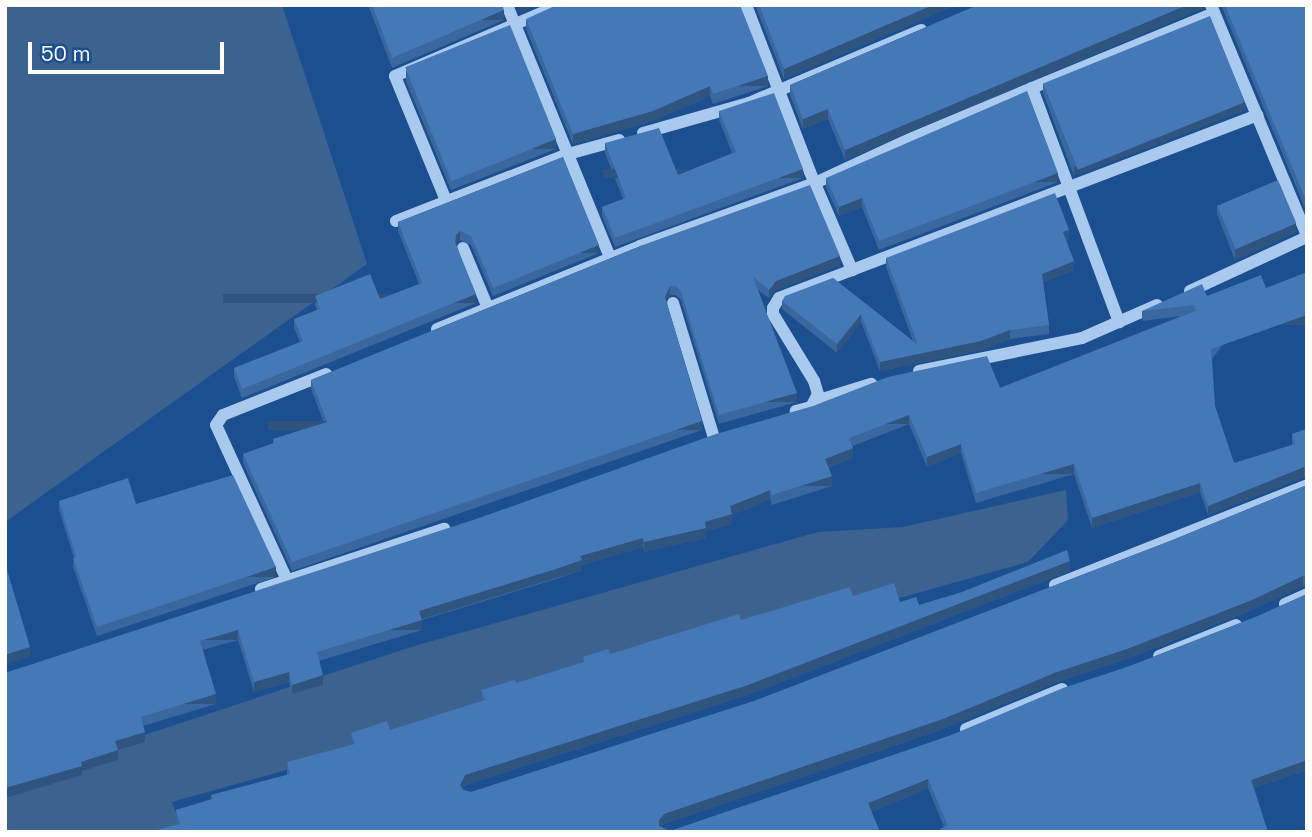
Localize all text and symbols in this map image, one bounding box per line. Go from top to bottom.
scale bar [32,28,228,72]
text: 50 m [41,40,91,67]

